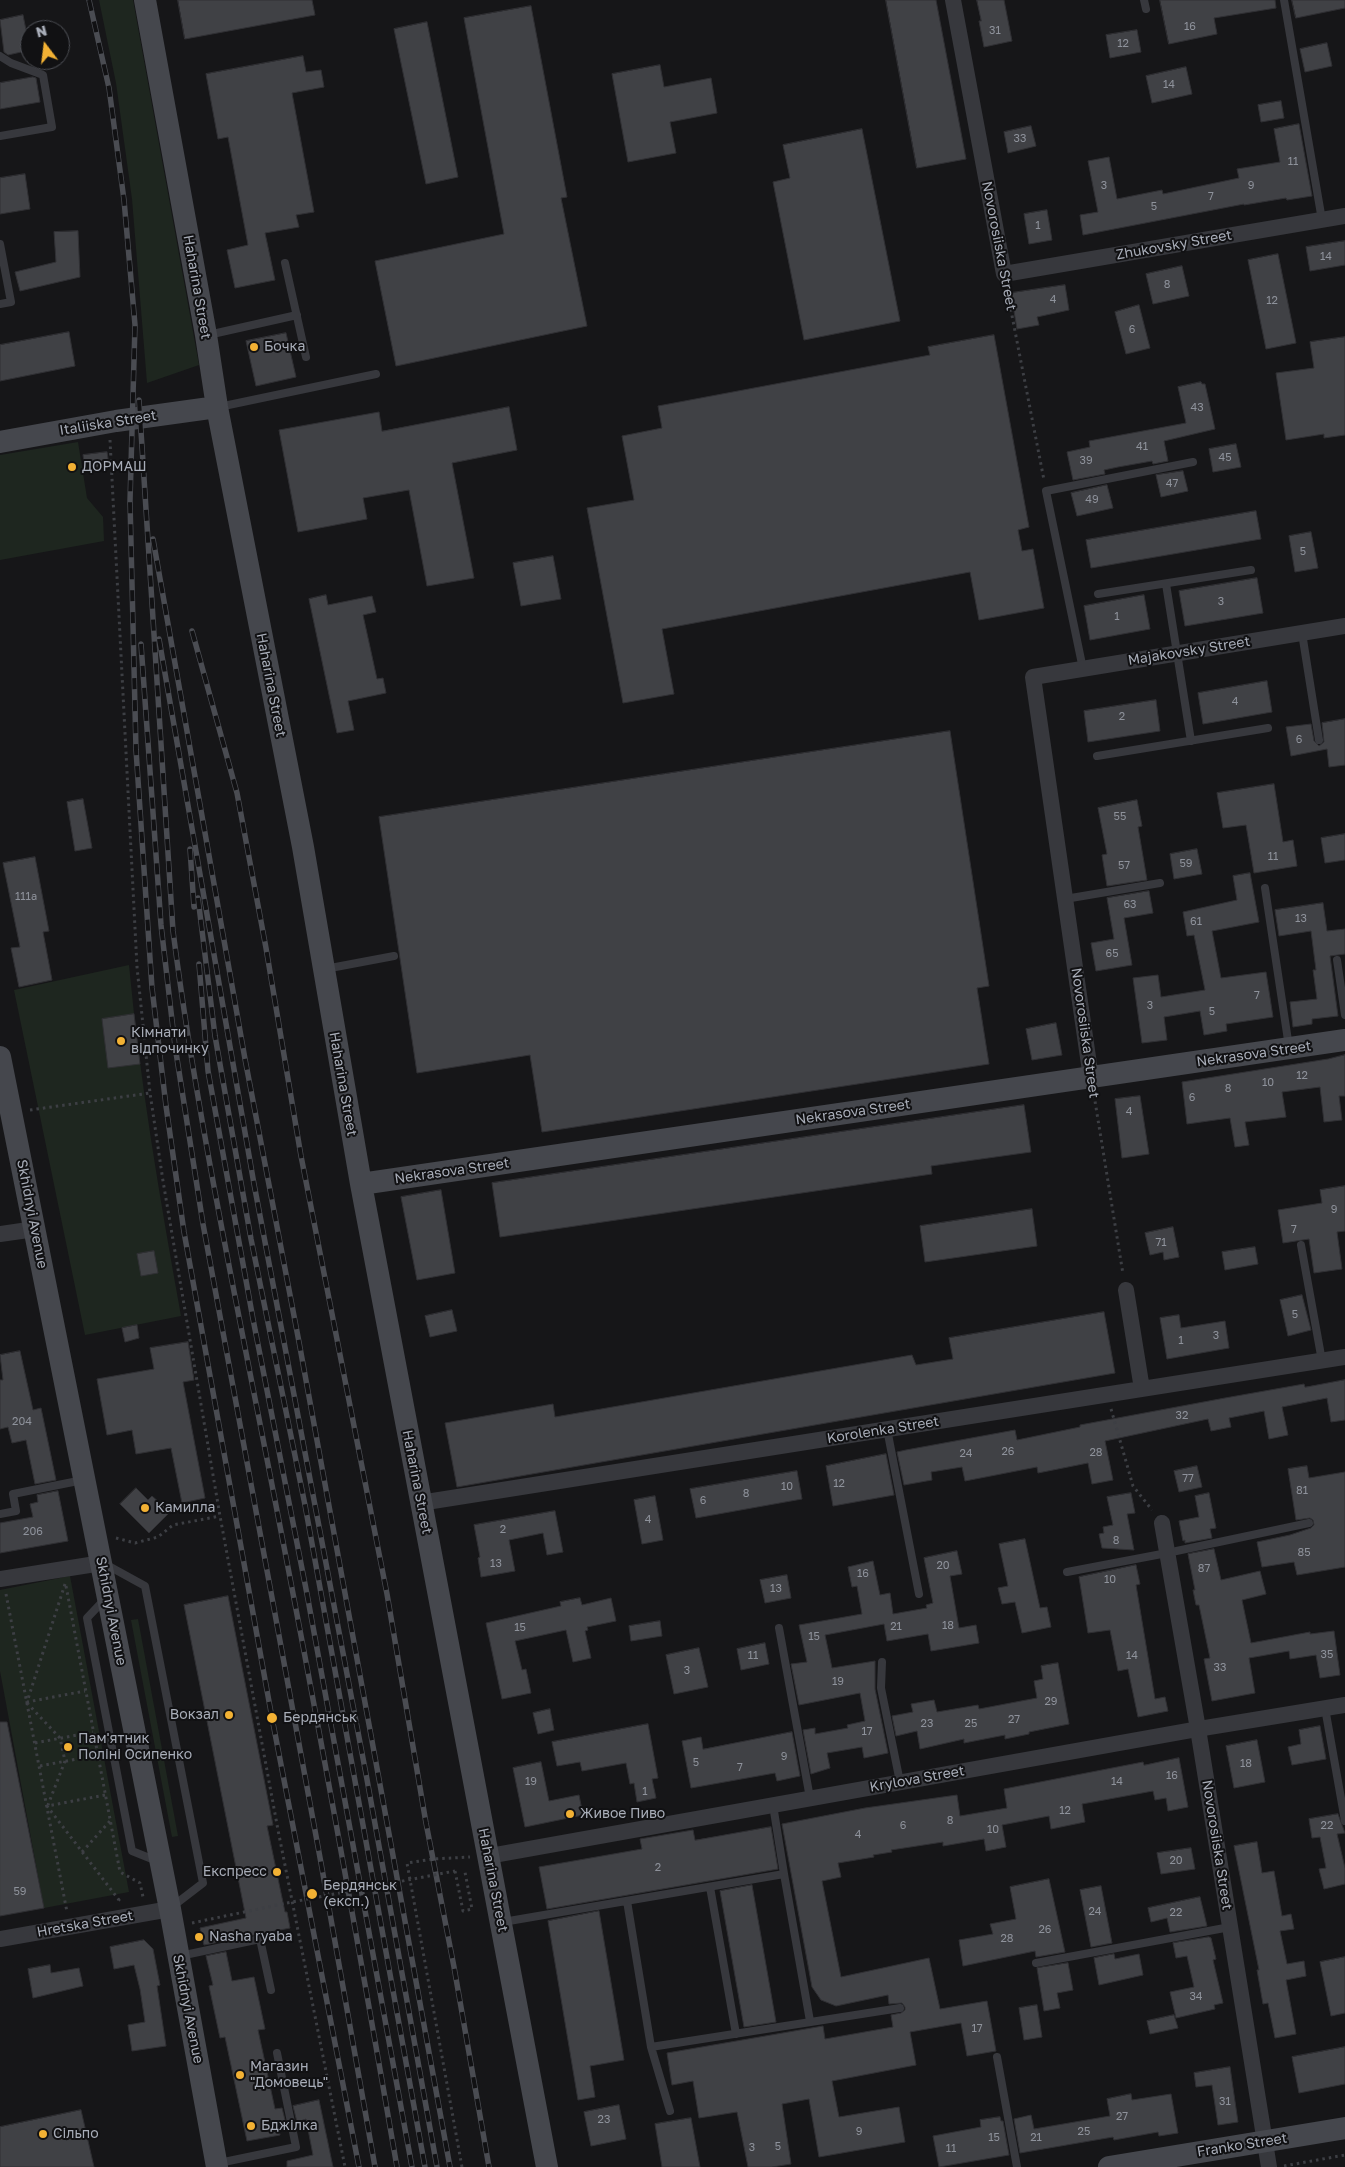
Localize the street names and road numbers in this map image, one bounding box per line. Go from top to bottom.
street label: Novorosiiska Street [978,180,1020,312]
street label: Zhukovsky Street [1115,227,1233,263]
street label: Haharina Street [180,233,214,341]
street label: Italiiska Street [58,407,158,439]
street label: Haharina Street [253,631,289,739]
street label: Majakovsky Street [1127,633,1251,669]
street label: Novorosiiska Street [1068,967,1102,1099]
street label: Haharina Street [326,1030,360,1138]
street label: Nekrasova Street [1196,1038,1312,1070]
street label: Nekrasova Street [795,1096,911,1128]
street label: Nekrasova Street [394,1155,510,1187]
street label: Skhidnyi Avenue [13,1158,51,1270]
street label: Korolenka Street [826,1413,940,1447]
street label: Haharina Street [399,1428,435,1536]
street label: Skhidnyi Avenue [92,1555,130,1667]
street label: Krylova Street [868,1762,966,1796]
street label: Novorosiiska Street [1198,1779,1236,1911]
street label: Haharina Street [475,1826,511,1934]
street label: Hretska Street [35,1907,135,1941]
street label: Skhidnyi Avenue [169,1953,207,2065]
street label: Franko Street [1196,2130,1288,2160]

